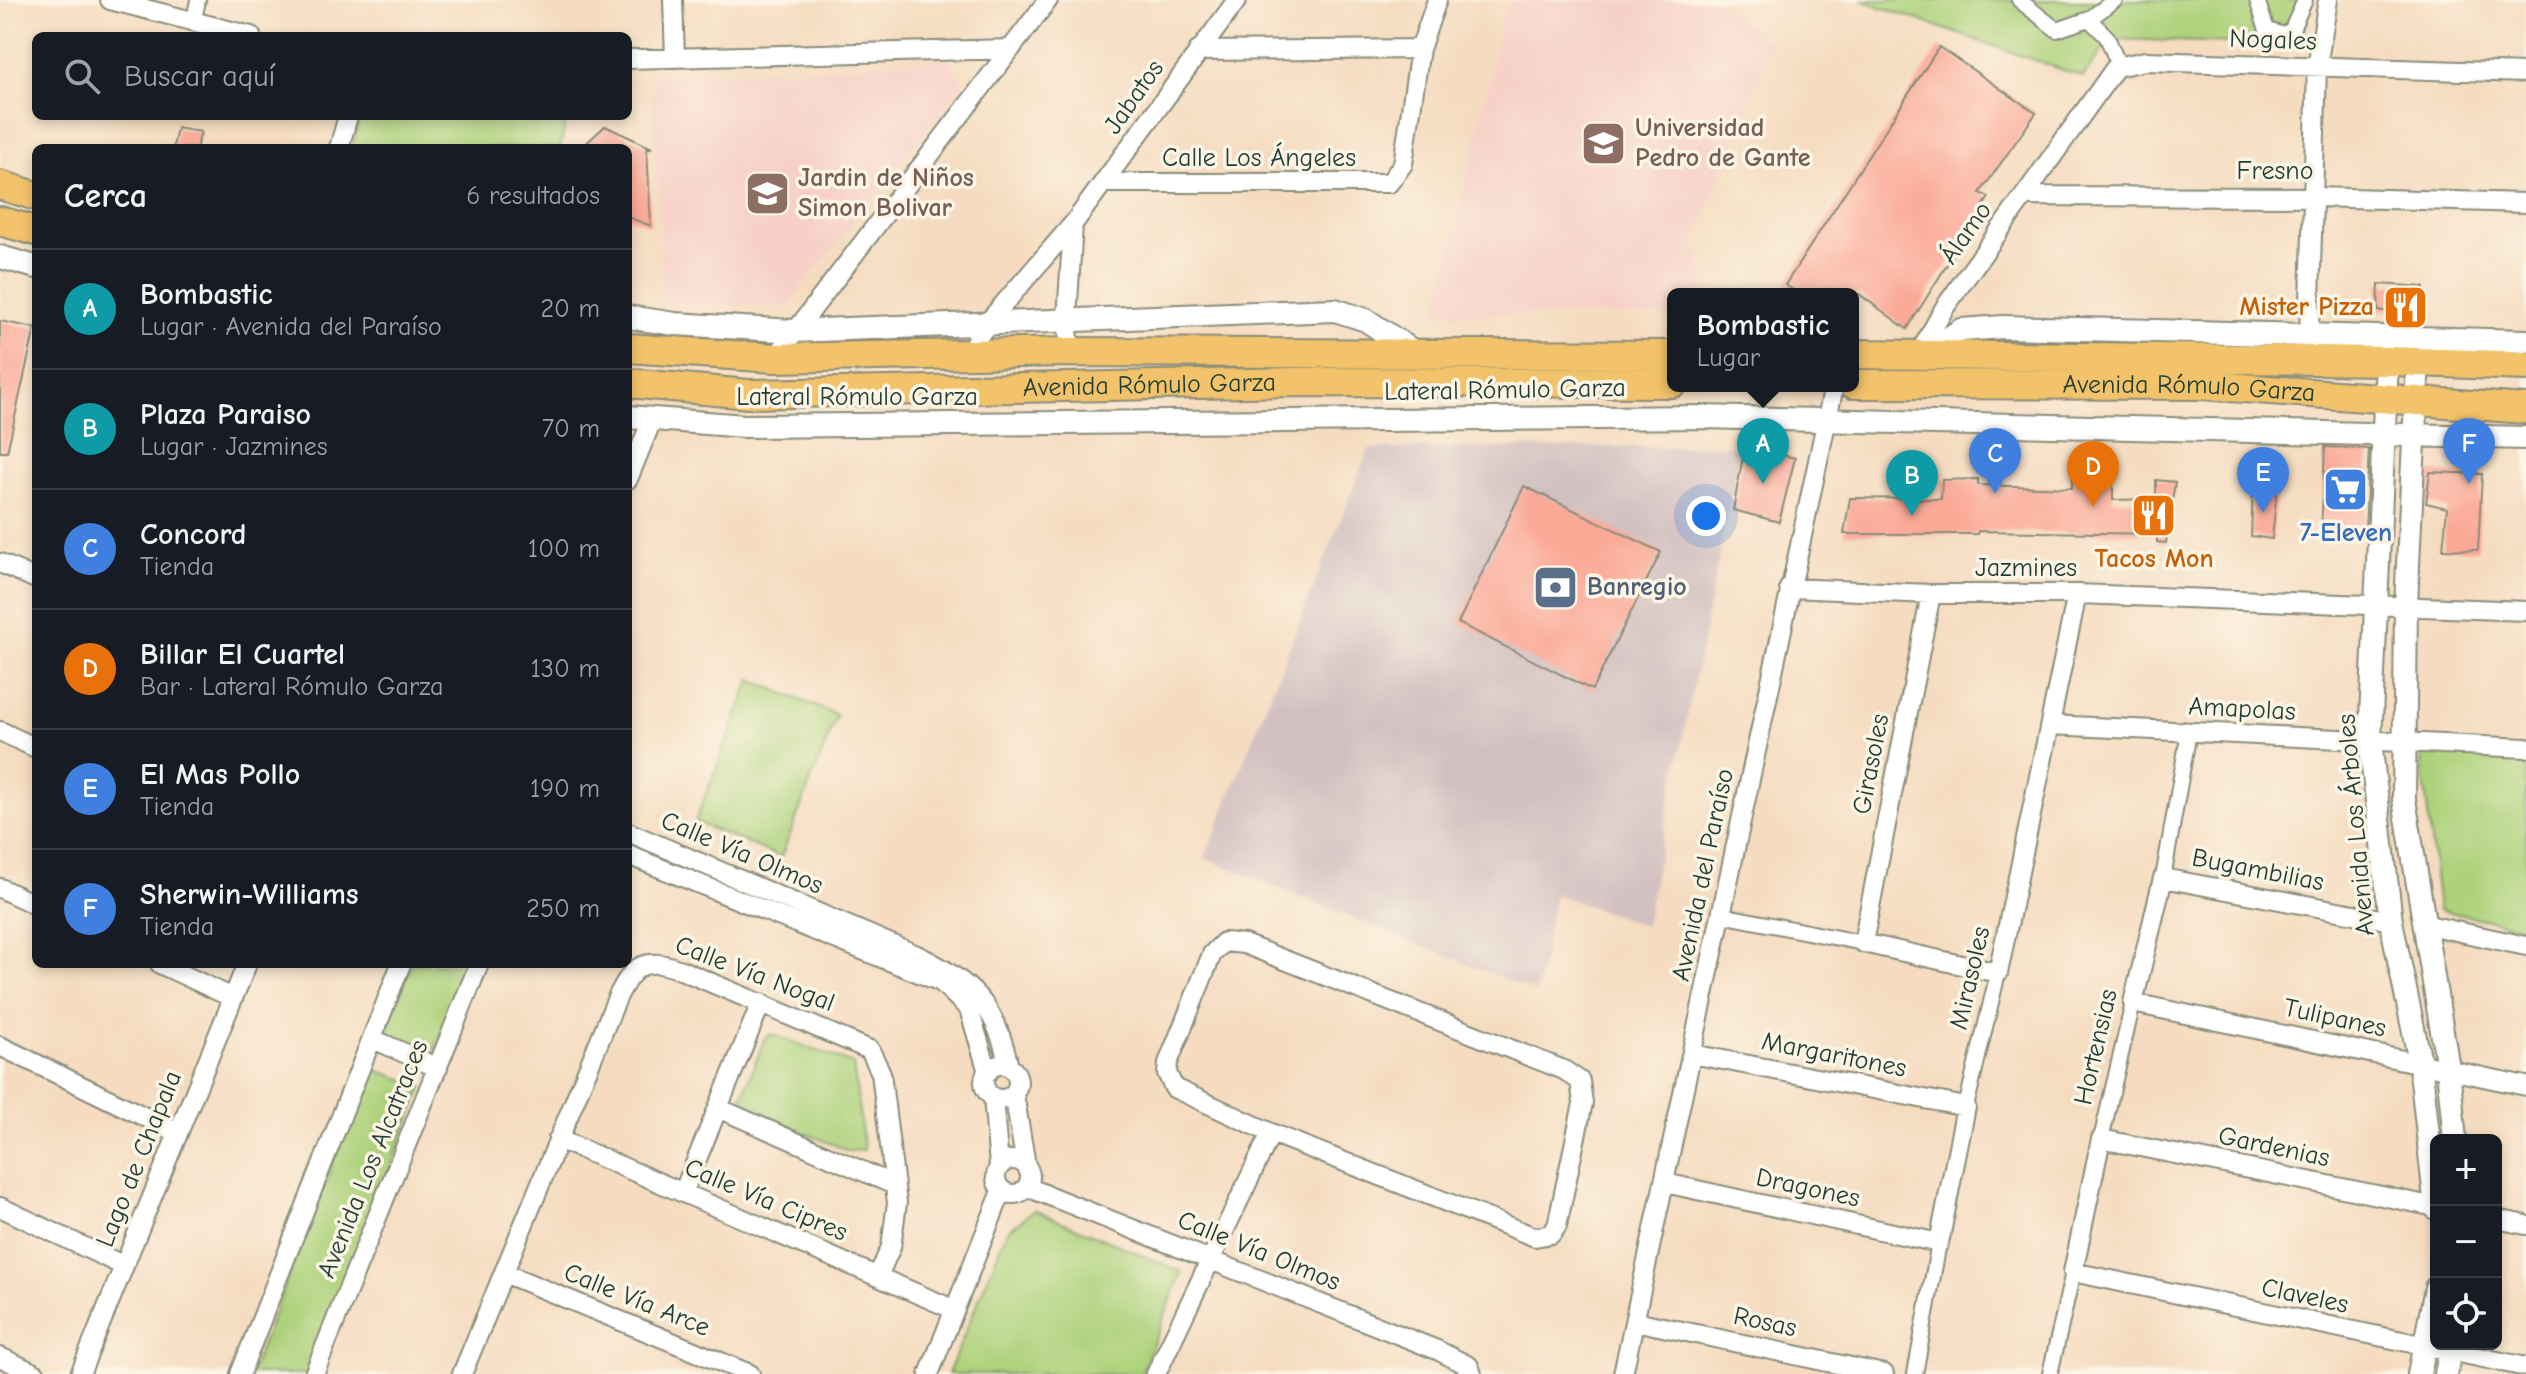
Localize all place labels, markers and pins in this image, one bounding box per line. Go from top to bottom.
place label: Universidad Pedro de Gante [1635,113,1811,173]
school or university icon: Universidad Pedro de Gante [1580,119,1628,167]
place label: Jardin de Niños Simon Bolivar [798,163,974,223]
school or university icon: Jardin de Niños Simon Bolivar [743,169,791,217]
restaurant icon: Mister Pizza [2381,283,2429,331]
place label: Mister Pizza [2240,292,2374,322]
pin: A [1737,418,1789,484]
pin: F [2443,418,2495,484]
pin: C [1969,428,2021,494]
pin: D [2067,441,2119,507]
pin: E [2237,447,2289,513]
pin: B [1886,450,1938,516]
supermarket icon: 7-Eleven [2322,466,2370,514]
restaurant icon: Tacos Mon [2130,492,2178,540]
place label: 7-Eleven [2300,518,2392,548]
place label: Tacos Mon [2094,544,2214,574]
bank icon: Banregio [1532,563,1580,611]
place label: Banregio [1587,572,1687,602]

